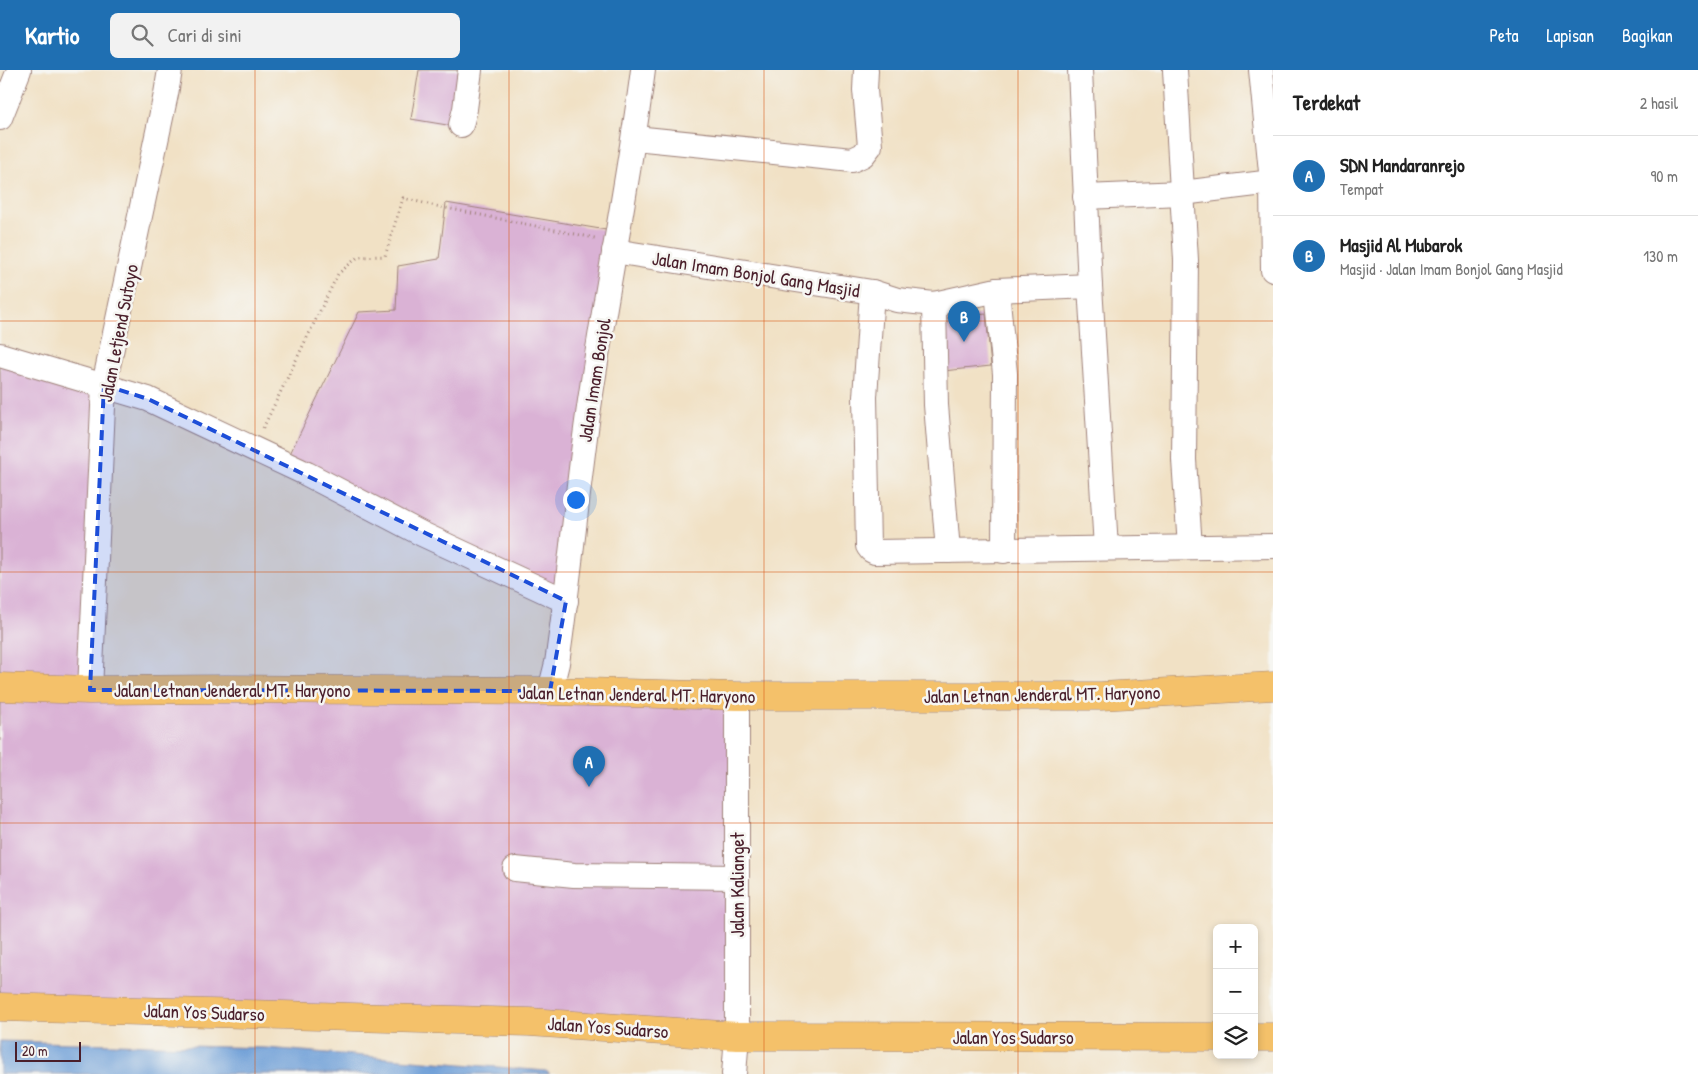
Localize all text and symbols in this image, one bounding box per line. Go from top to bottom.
search box [110,13,460,58]
text: Kartio [25,19,80,51]
icon: search [128,21,156,49]
text: Cari di sini [168,22,242,48]
text: Peta [1489,23,1518,48]
text: Lapisan [1546,23,1594,48]
text: Bagikan [1622,23,1673,48]
text: Terdekat [1293,88,1360,117]
text: 2 hasil [1640,92,1678,114]
text: SDN Mandaranrejo [1340,152,1465,178]
text: A [1305,165,1313,187]
text: 90 m [1650,165,1678,187]
text: Tempat [1340,178,1383,200]
text: Masjid Al Mubarok [1340,232,1462,258]
street label: Jalan Imam Bonjol Gang Masjid [650,245,862,303]
text: B [1305,245,1313,267]
text: 130 m [1643,245,1678,267]
text: Masjid · Jalan Imam Bonjol Gang Masjid [1340,258,1563,280]
street label: Jalan Letjend Sutoyo [92,262,144,404]
pin: B [948,301,980,342]
street label: Jalan Imam Bonjol [571,315,617,444]
your location [563,487,589,513]
street label: Jalan Letnan Jenderal MT. Haryono [114,677,351,703]
street label: Jalan Letnan Jenderal MT. Haryono [518,679,756,709]
street label: Jalan Letnan Jenderal MT. Haryono [923,679,1161,709]
pin: A [573,746,605,787]
street label: Jalan Kalianget [724,832,750,938]
map controls [1213,924,1258,1059]
button: + [1213,924,1258,969]
button: − [1213,969,1258,1014]
street label: Jalan Yos Sudarso [143,997,265,1027]
street label: Jalan Yos Sudarso [547,1010,670,1044]
button: layers [1213,1014,1258,1059]
street label: Jalan Yos Sudarso [952,1024,1074,1050]
scale bar [15,1039,81,1062]
text: 20 m [22,1041,48,1060]

